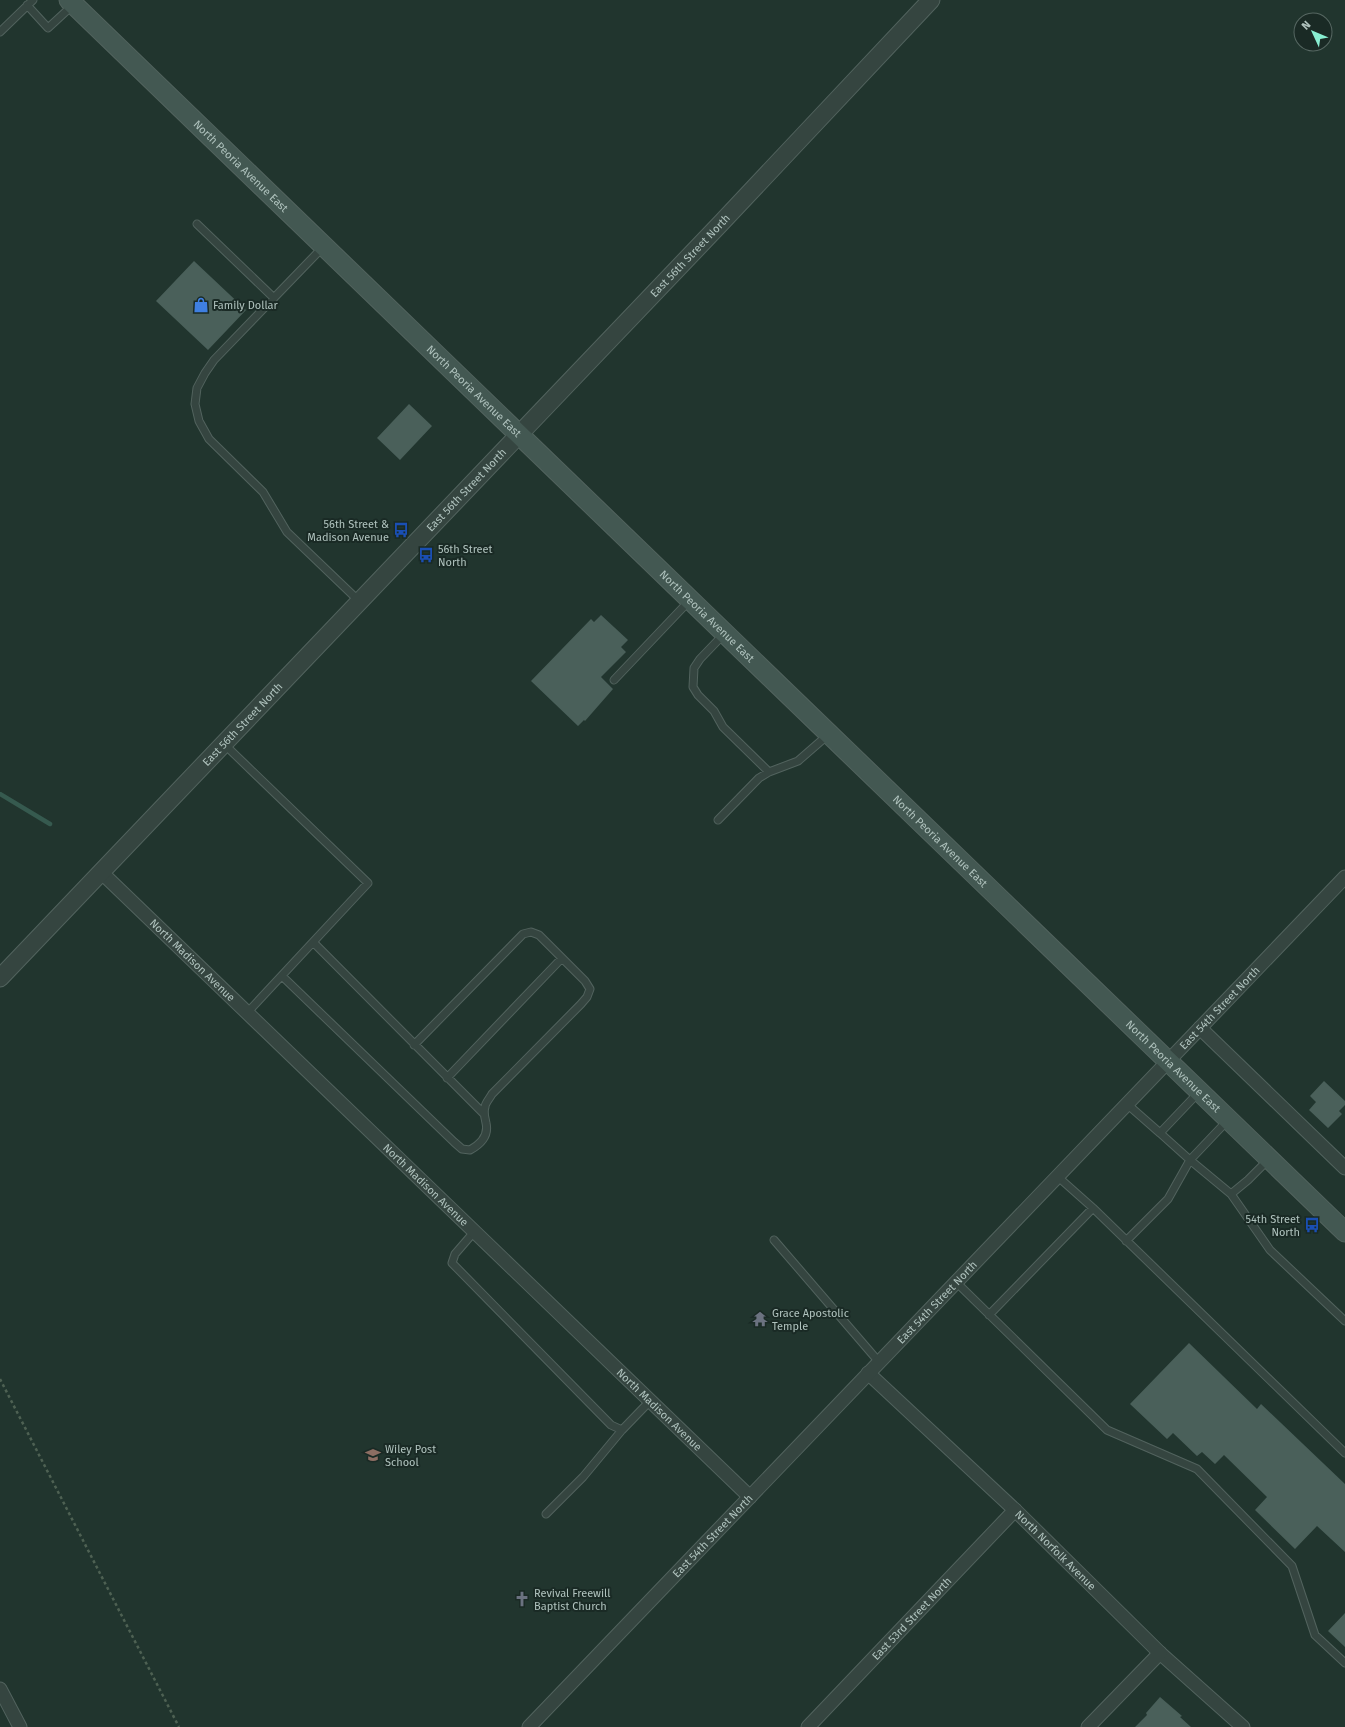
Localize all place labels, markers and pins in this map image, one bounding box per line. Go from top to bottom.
shop icon: Family Dollar [192,296,210,314]
place label: Family Dollar [213,299,279,312]
place label: 56th Street & Madison Avenue [307,518,389,544]
bus stop icon: 56th Street & Madison Avenue [392,521,410,539]
place label: 56th Street North [438,543,493,569]
bus stop icon: 56th Street North [417,546,435,564]
place label: 54th Street North [1245,1213,1300,1239]
bus stop icon: 54th Street North [1303,1216,1321,1234]
place label: Grace Apostolic Temple [772,1307,849,1333]
temple icon: Grace Apostolic Temple [751,1310,769,1328]
place label: Wiley Post School [385,1443,436,1469]
school or university icon: Wiley Post School [364,1446,382,1464]
place label: Revival Freewill Baptist Church [534,1587,611,1613]
church icon: Revival Freewill Baptist Church [513,1590,531,1608]

